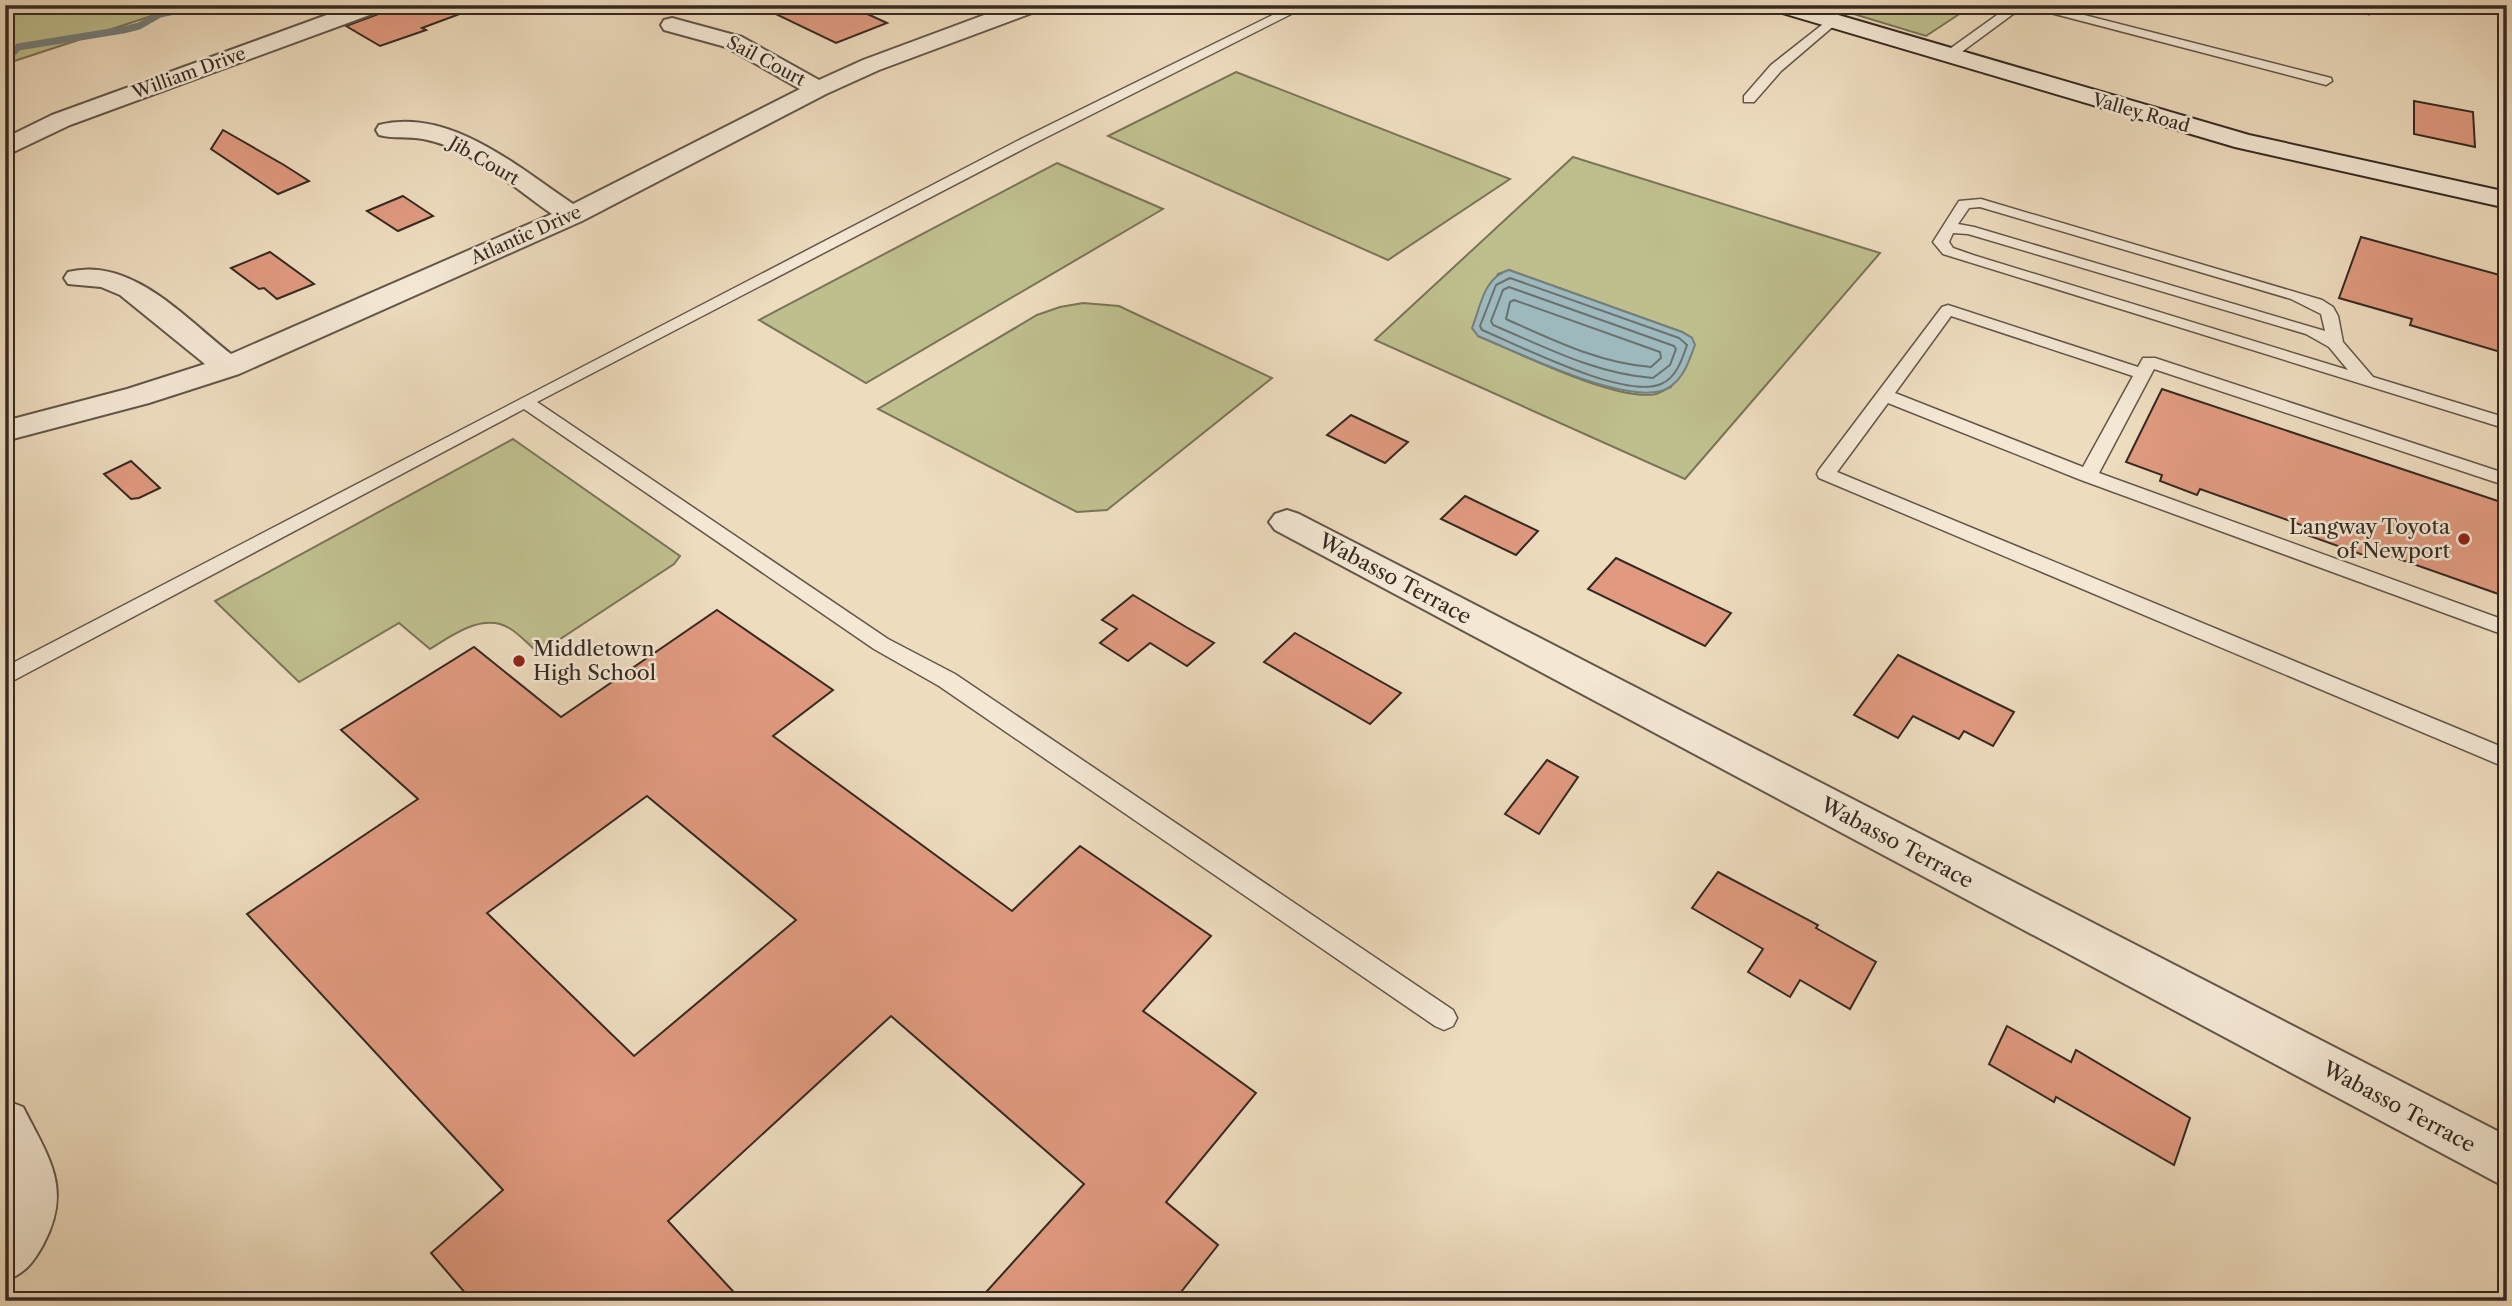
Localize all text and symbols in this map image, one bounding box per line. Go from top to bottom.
street label: Sail Court [723,31,810,91]
street label: William Drive [128,42,249,104]
street label: Valley Road [2089,88,2192,137]
street label: Jib Court [442,131,524,190]
street label: Atlantic Drive [466,201,585,270]
place label: Langway Toyota of Newport [2289,514,2451,563]
street label: Wabasso Terrace [1314,527,1476,629]
marker: Langway Toyota of Newport [2456,531,2472,547]
place label: Middletown High School [533,636,656,685]
marker: Middletown High School [511,653,527,669]
street label: Wabasso Terrace [1816,791,1978,893]
street label: Wabasso Terrace [2318,1055,2480,1157]

